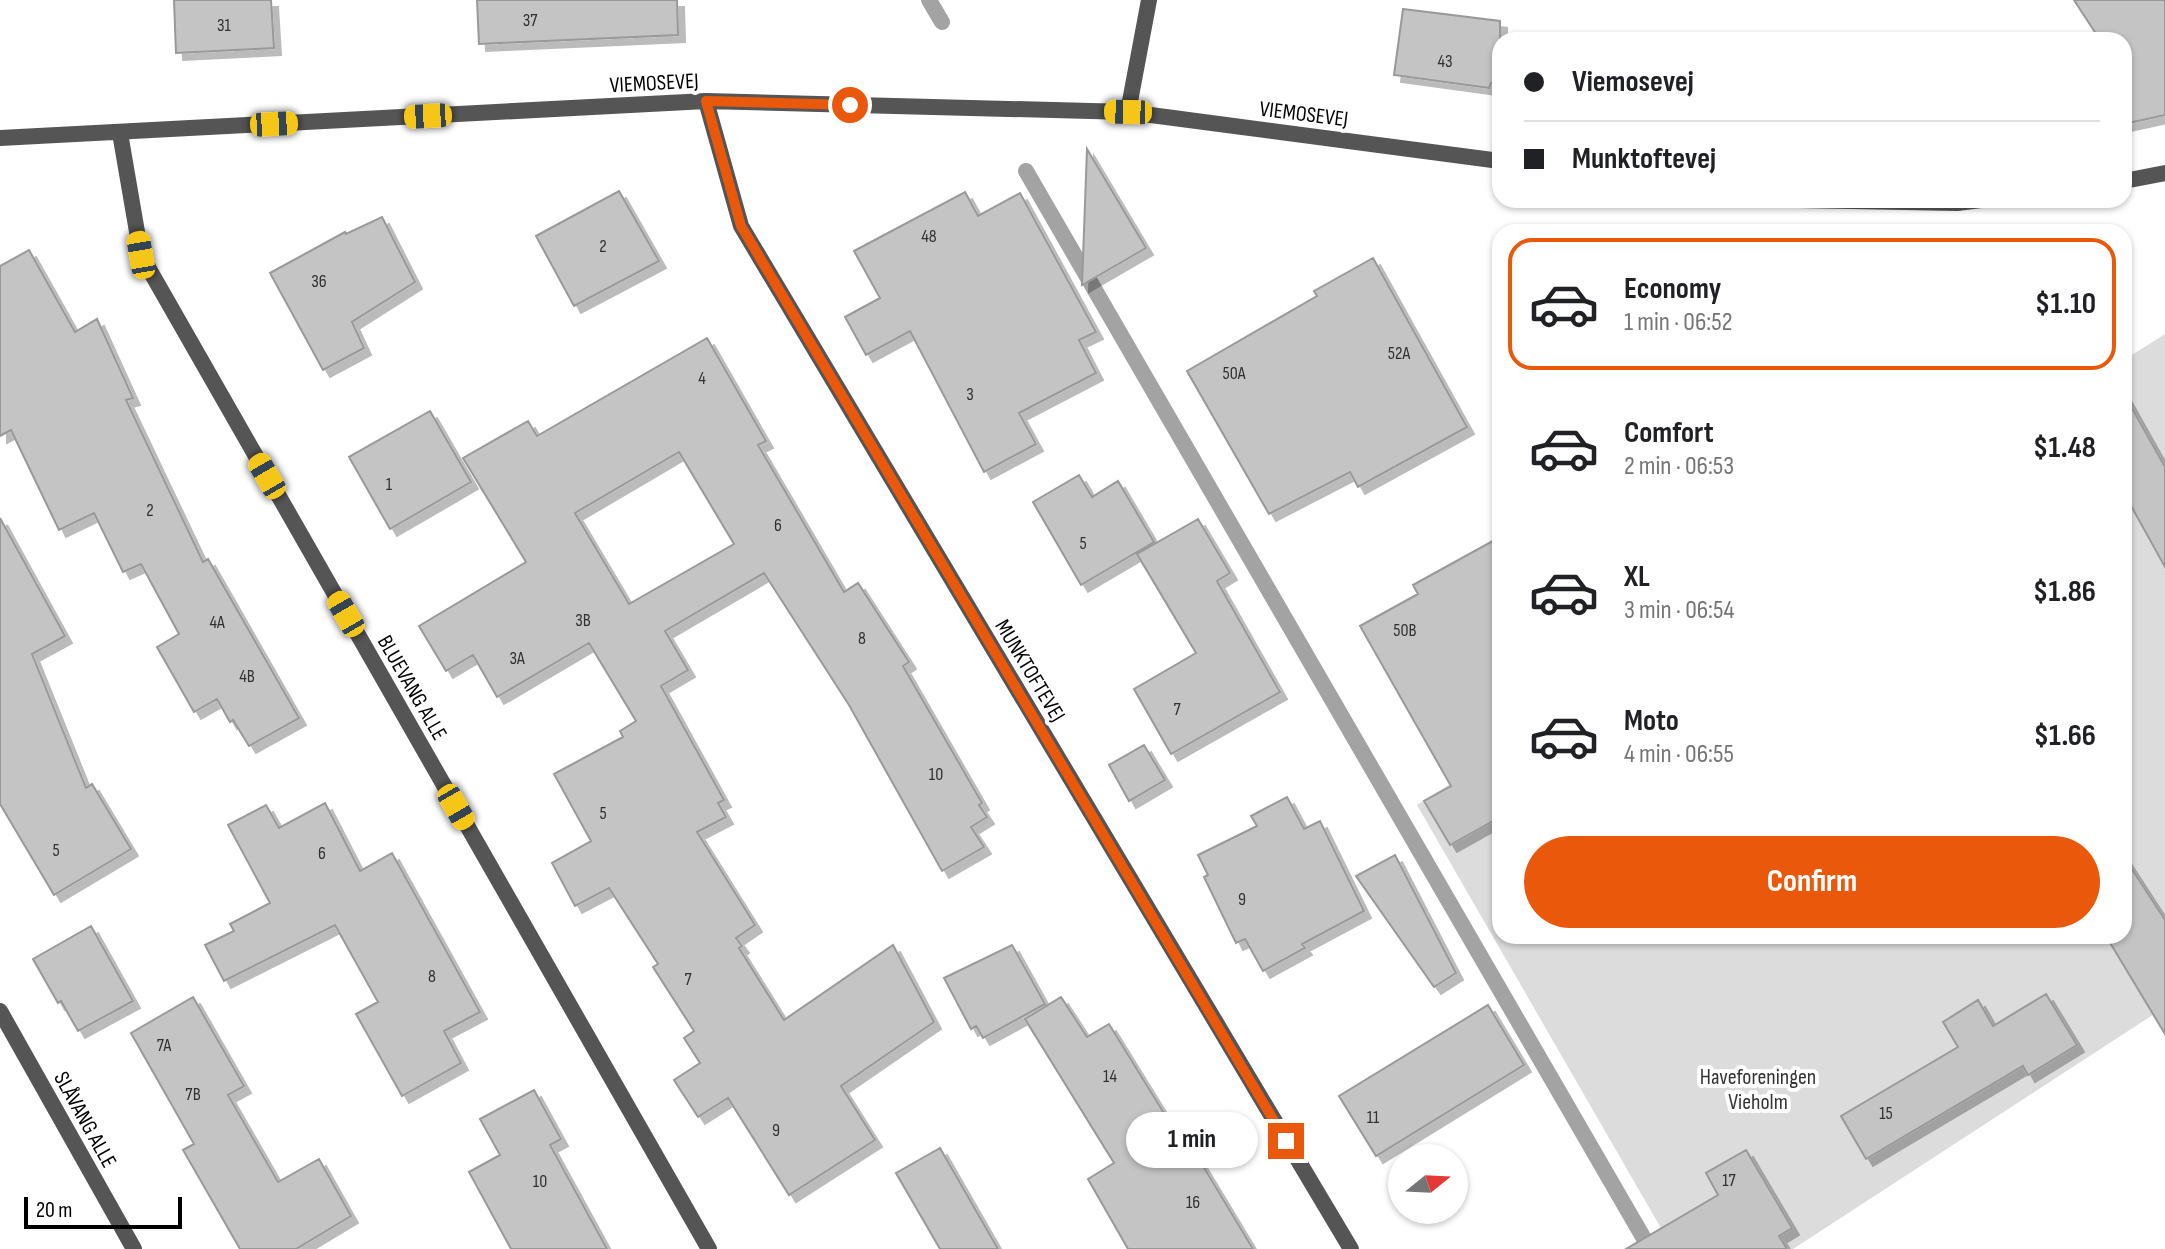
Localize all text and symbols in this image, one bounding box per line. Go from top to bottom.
house number: 37 [523,10,538,31]
house number: 31 [217,15,232,36]
house number: 43 [1437,51,1453,72]
text: Viemosevej [1572,64,1694,100]
street label: VIEMOSEVEJ [609,68,699,99]
route start [832,87,868,123]
street label: VIEMOSEVEJ [1258,96,1350,133]
car [1104,100,1152,124]
car [403,103,453,129]
car [249,111,299,137]
text: Munktoftevej [1572,141,1716,177]
house number: 48 [921,226,937,247]
car [125,229,157,281]
house number: 2 [599,236,607,257]
icon: car [1528,268,1600,340]
house number: 36 [311,271,327,292]
text: Economy [1624,271,1721,307]
text: $1.10 [2035,286,2096,322]
text: 1 min · 06:52 [1624,307,1732,338]
house number: 52A [1388,343,1410,364]
house number: 50A [1223,363,1246,384]
house number: 4 [698,368,706,389]
house number: 3 [966,384,974,405]
icon: car [1528,412,1600,484]
text: Comfort [1624,415,1714,451]
text: $1.48 [2033,430,2096,466]
car [245,449,289,503]
text: 2 min · 06:53 [1624,451,1734,482]
house number: 1 [386,474,393,495]
house number: 2 [146,500,154,521]
house number: 6 [774,515,782,536]
house number: 5 [1079,533,1087,554]
icon: car [1528,556,1600,628]
text: XL [1624,559,1650,595]
text: $1.86 [2033,574,2096,610]
car [324,587,368,641]
text: 3 min · 06:54 [1624,595,1734,626]
house number: 3B [575,610,591,631]
house number: 4A [209,612,225,633]
street label: MUNKTOFTEVEJ [989,615,1071,727]
house number: 50B [1393,620,1417,641]
house number: 8 [858,628,866,649]
street label: BLUEVANG ALLE [371,630,453,745]
house number: 3A [509,648,525,669]
house number: 4B [239,666,255,687]
house number: 7 [1173,699,1181,720]
icon: car [1528,700,1600,772]
text: Moto [1624,703,1679,739]
text: $1.66 [2034,718,2096,754]
text: 4 min · 06:55 [1624,739,1734,770]
house number: 10 [929,764,943,785]
car [434,780,478,834]
house number: 5 [599,803,607,824]
button: Confirm [1524,836,2100,928]
house number: 5 [52,840,60,861]
house number: 6 [318,843,326,864]
house number: 9 [1238,889,1246,910]
house number: 8 [428,966,436,987]
house number: 7 [684,969,692,990]
house number: 7A [157,1035,172,1056]
park label: Haveforeningen Vieholm [1700,1064,1816,1116]
house number: 14 [1103,1066,1117,1087]
street label: SLÅVANG ALLE [47,1067,122,1173]
house number: 7B [185,1084,201,1105]
house number: 15 [1879,1103,1893,1124]
house number: 11 [1367,1107,1380,1128]
callout: 1 min [1126,1113,1258,1169]
house number: 9 [772,1120,780,1141]
route end [1268,1123,1304,1159]
text: 1 min [1168,1124,1216,1155]
north arrow [1388,1144,1468,1224]
map controls [1388,1144,1468,1224]
house number: 17 [1722,1170,1737,1191]
house number: 10 [533,1171,547,1192]
house number: 16 [1186,1192,1200,1213]
scale bar [24,1193,182,1229]
text: 20 m [36,1197,73,1224]

